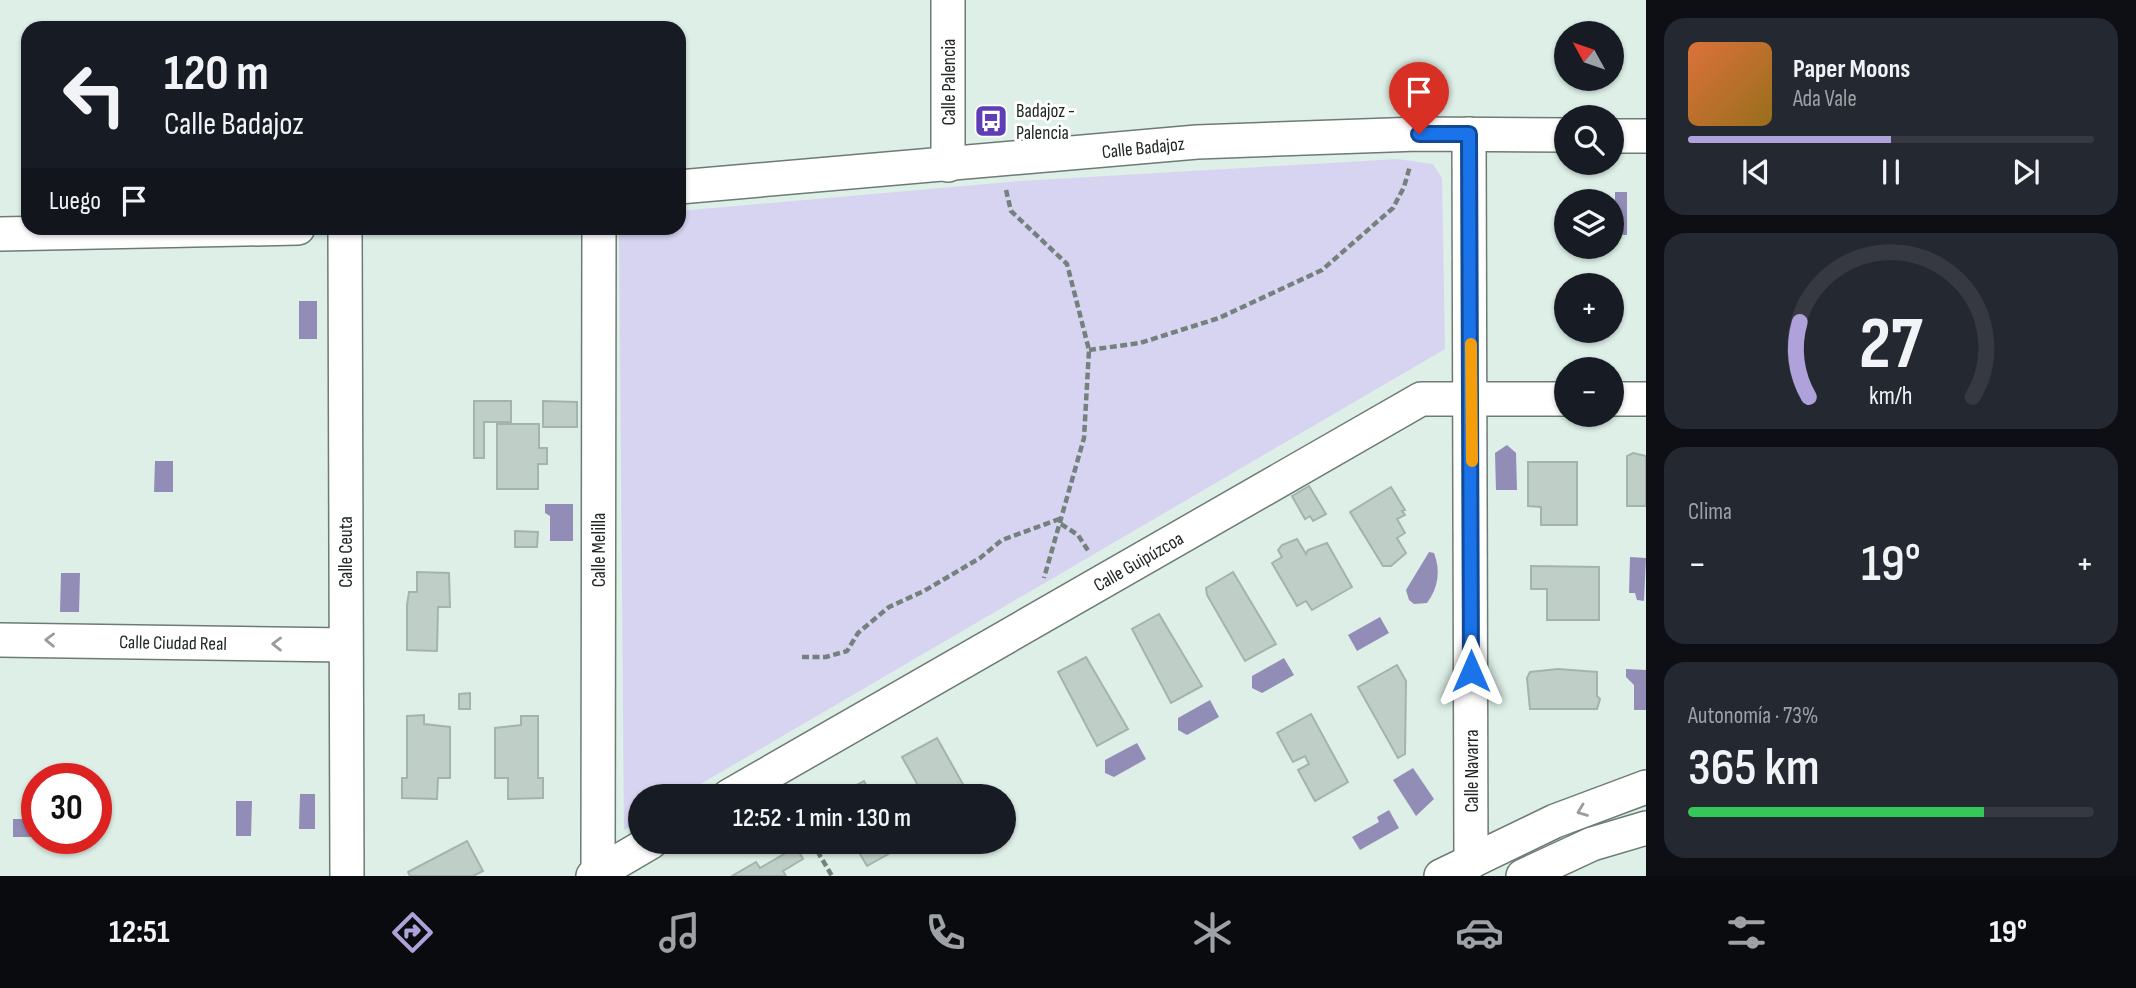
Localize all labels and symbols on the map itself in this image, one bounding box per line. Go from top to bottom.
north arrow [1554,21,1624,91]
street label: Calle Palencia [938,39,961,125]
pin [1389,62,1449,134]
place label: Badajoz - Palencia [1016,100,1075,145]
bus stop icon: Badajoz - Palencia [972,102,1010,140]
street label: Calle Badajoz [1101,133,1186,164]
street label: Calle Melilla [588,513,611,587]
street label: Calle Ceuta [335,516,358,588]
street label: Calle Guipúzcoa [1090,527,1188,597]
street label: Calle Ciudad Real [119,631,227,656]
one-way arrow [44,633,55,648]
position arrow [1434,634,1508,708]
one-way arrow [271,636,282,652]
street label: Calle Navarra [1461,729,1484,813]
speed limit sign: 30 [21,763,112,854]
one-way arrow [1577,803,1589,817]

